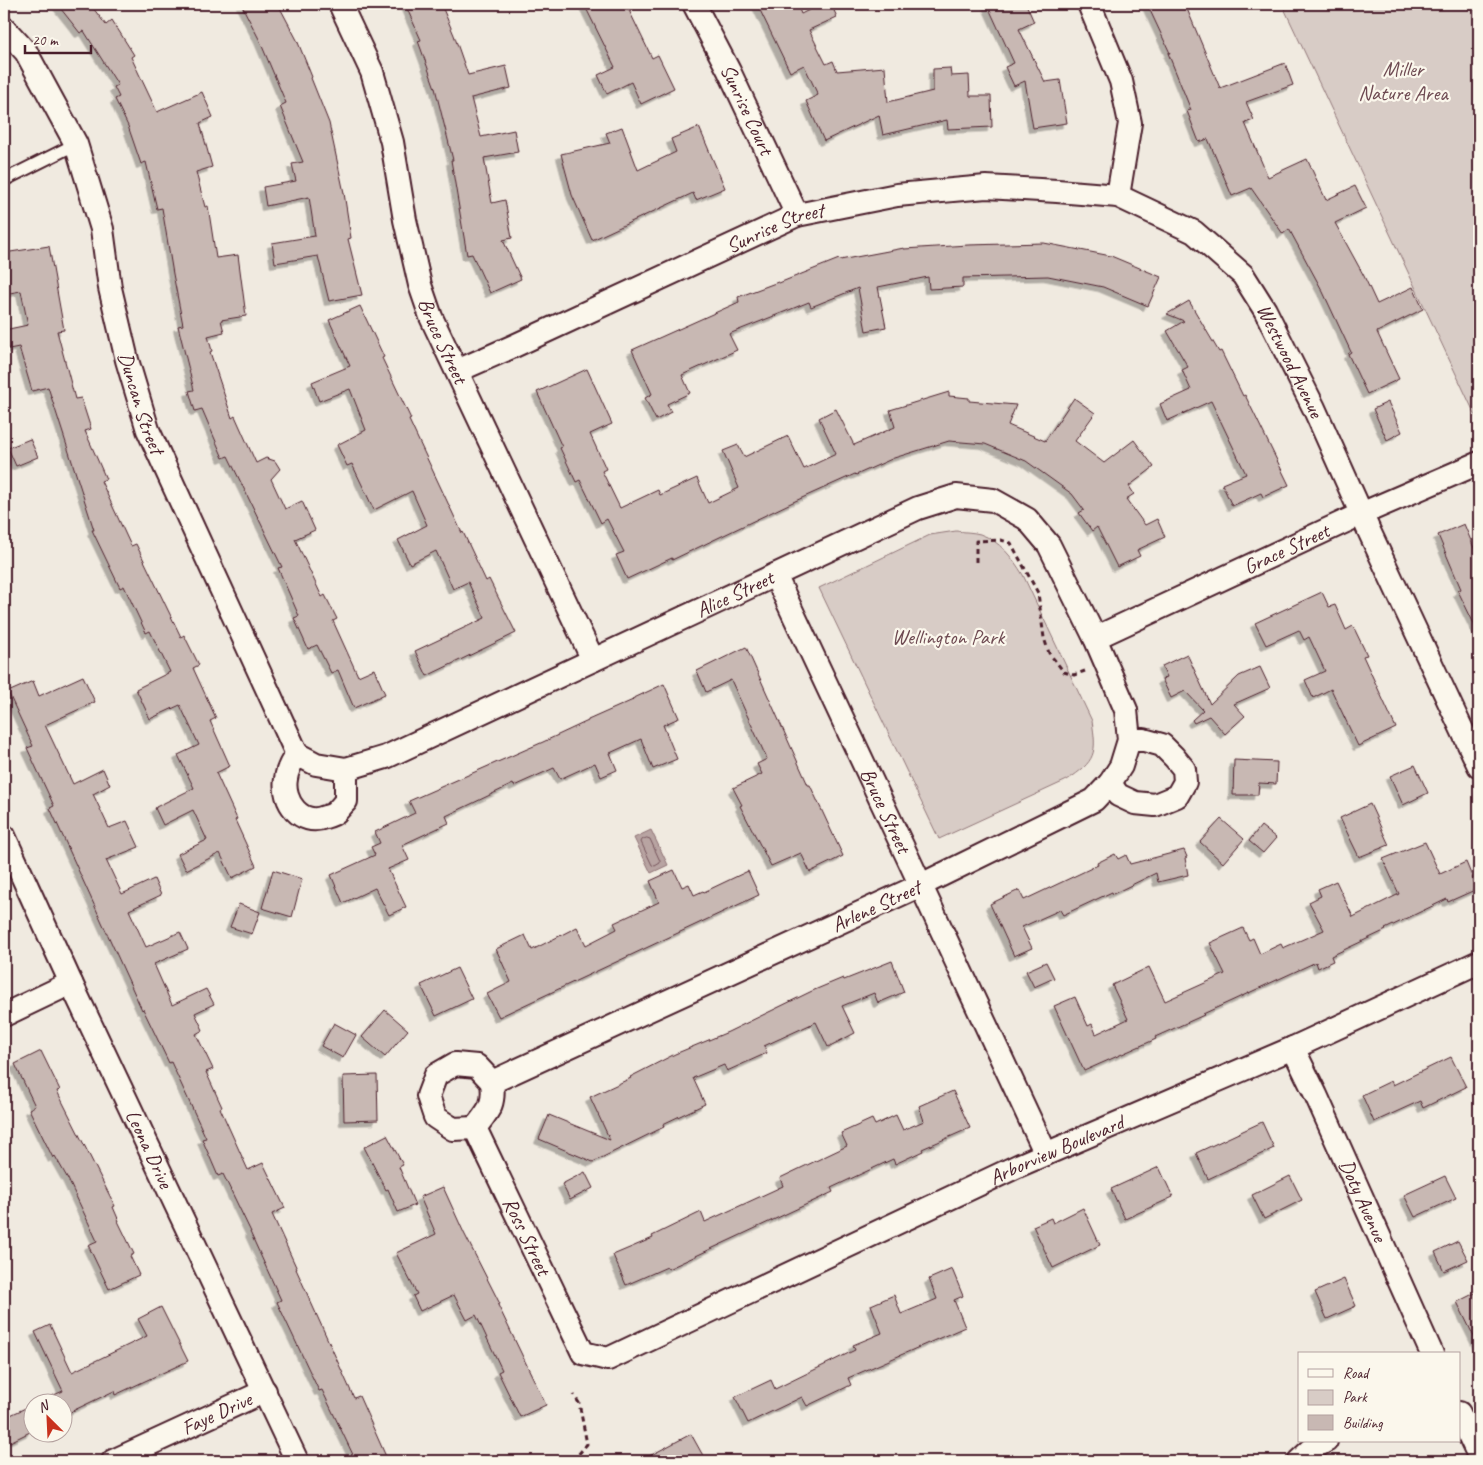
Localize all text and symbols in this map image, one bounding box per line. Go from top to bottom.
scale bar [25,22,91,54]
text: 20 m [32,31,59,50]
park label: Miller Nature Area [1358,56,1449,106]
street label: Sunrise Court [715,59,781,161]
street label: Sunrise Street [722,196,829,259]
street label: Bruce Street [413,295,474,389]
street label: Westwood Avenue [1251,299,1330,423]
street label: Duncan Street [113,350,172,461]
street label: Grace Street [1239,517,1335,580]
street label: Alice Street [692,564,779,623]
park label: Wellington Park [892,624,1006,650]
street label: Bruce Street [854,764,918,859]
street label: Arlene Street [827,873,927,938]
street label: Leona Drive [120,1105,180,1193]
street label: Arborview Boulevard [985,1108,1130,1191]
street label: Doty Avenue [1334,1155,1394,1248]
street label: Ross Street [497,1193,558,1281]
legend [1298,1352,1460,1442]
text: Road [1343,1364,1370,1383]
street label: Faye Drive [177,1385,258,1441]
text: Park [1343,1388,1368,1407]
north arrow [22,1392,72,1442]
text: N [35,1396,52,1416]
text: Building [1343,1414,1383,1433]

